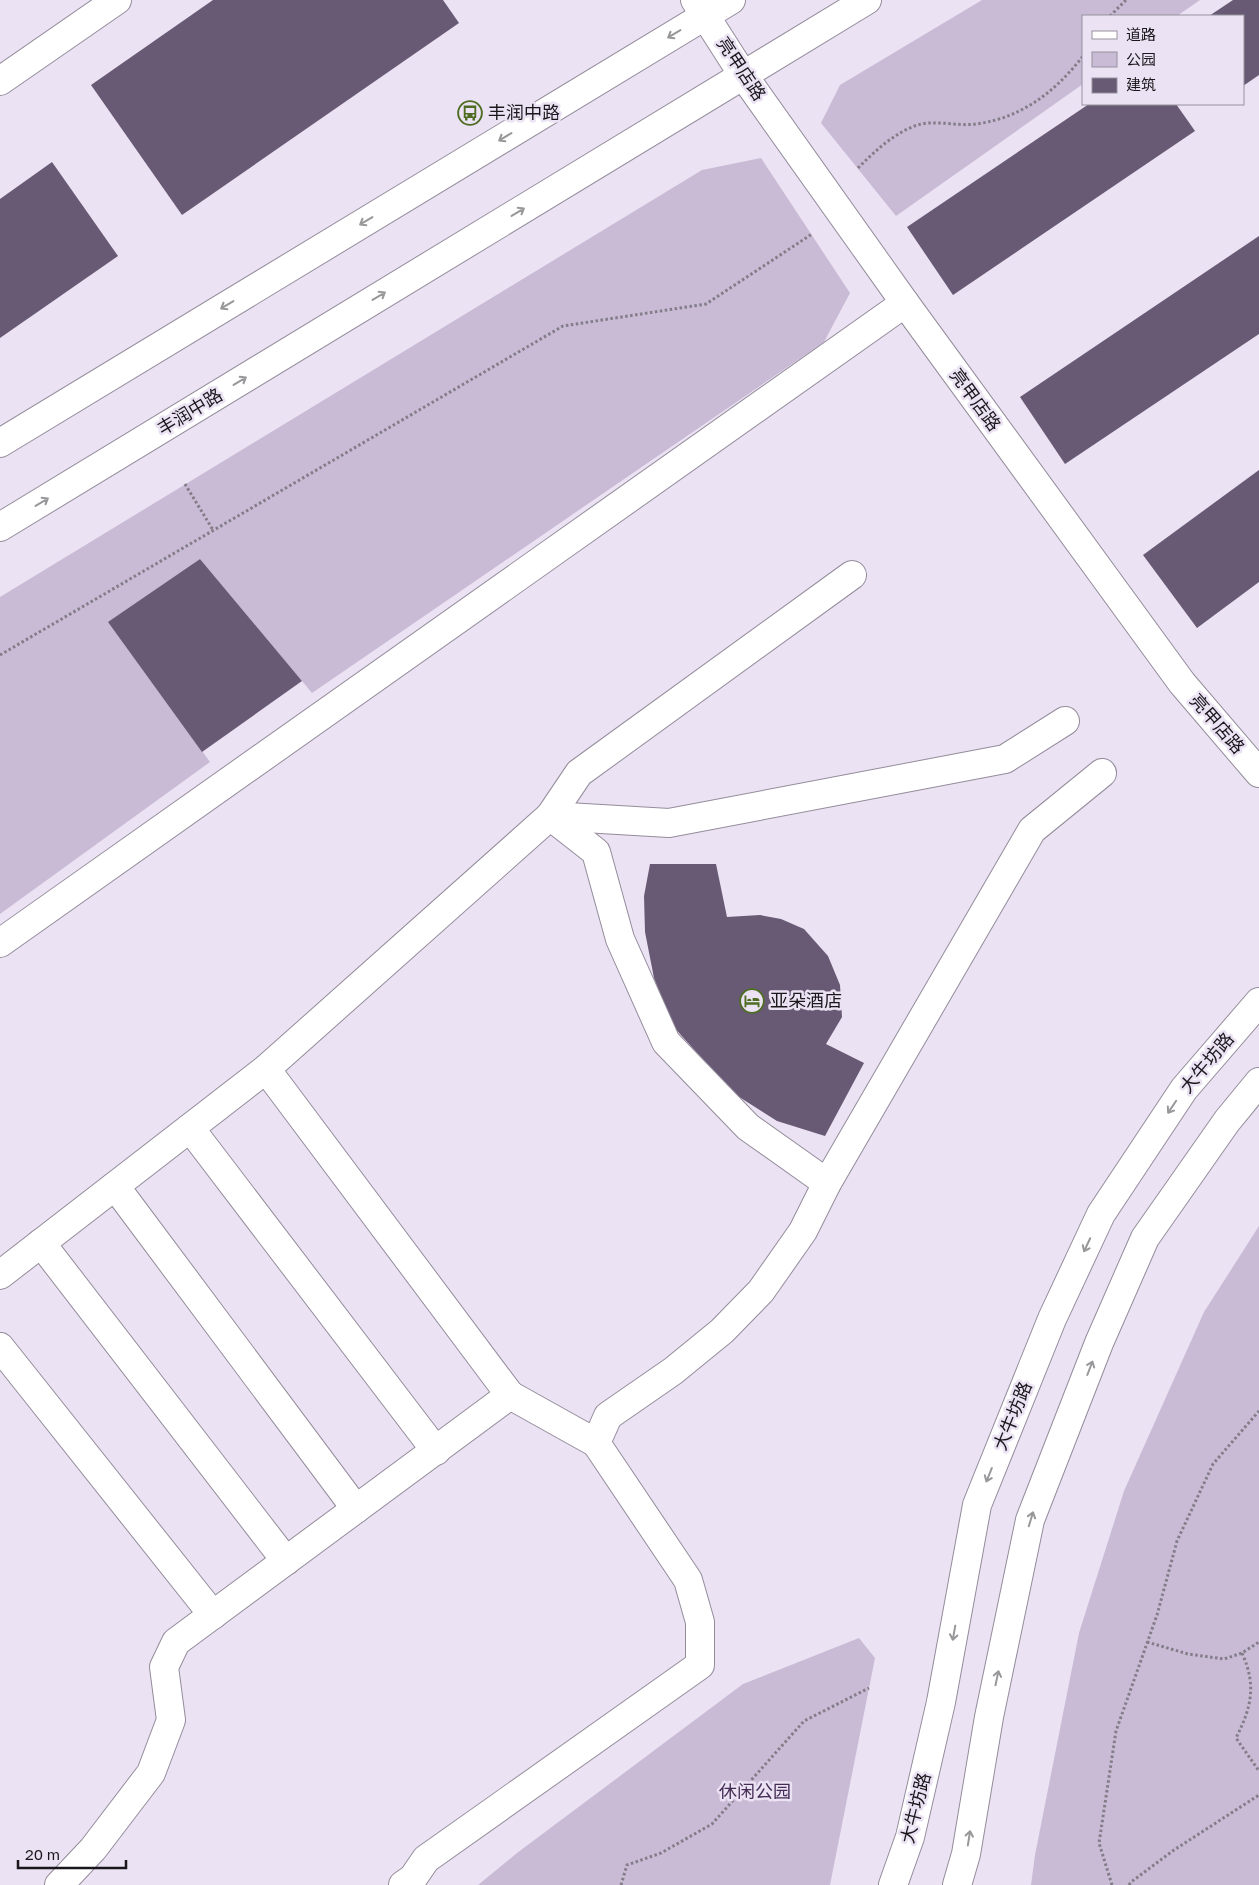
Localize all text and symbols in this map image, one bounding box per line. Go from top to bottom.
legend [1082,15,1244,105]
text: 道路 [1126,25,1156,43]
one-way arrow [668,30,682,40]
street label: 亮甲店路 [713,32,771,104]
text: 公园 [1126,50,1156,68]
text: 建筑 [1126,75,1156,93]
bus stop icon: 丰润中路 [457,100,483,126]
place label: 丰润中路 [488,101,560,123]
one-way arrow [499,132,513,142]
one-way arrow [510,206,524,216]
one-way arrow [360,216,374,226]
one-way arrow [371,291,385,301]
one-way arrow [221,301,235,311]
street label: 亮甲店路 [946,364,1006,435]
one-way arrow [233,375,247,385]
street label: 丰润中路 [153,383,226,439]
one-way arrow [34,496,48,506]
street label: 亮甲店路 [1186,689,1250,758]
hotel icon: 亚朵酒店 [739,988,765,1014]
place label: 亚朵酒店 [770,989,842,1011]
street label: 大牛坊路 [1175,1028,1238,1097]
one-way arrow [1167,1099,1177,1113]
one-way arrow [1081,1237,1091,1252]
one-way arrow [1086,1361,1095,1376]
street label: 大牛坊路 [988,1378,1036,1453]
one-way arrow [984,1467,994,1482]
one-way arrow [1027,1512,1036,1527]
one-way arrow [948,1624,958,1640]
one-way arrow [993,1670,1002,1686]
street label: 大牛坊路 [896,1770,934,1845]
park label: 休闲公园 [719,1780,791,1802]
one-way arrow [964,1830,974,1846]
scale bar [18,1838,125,1870]
text: 20 m [25,1845,60,1863]

